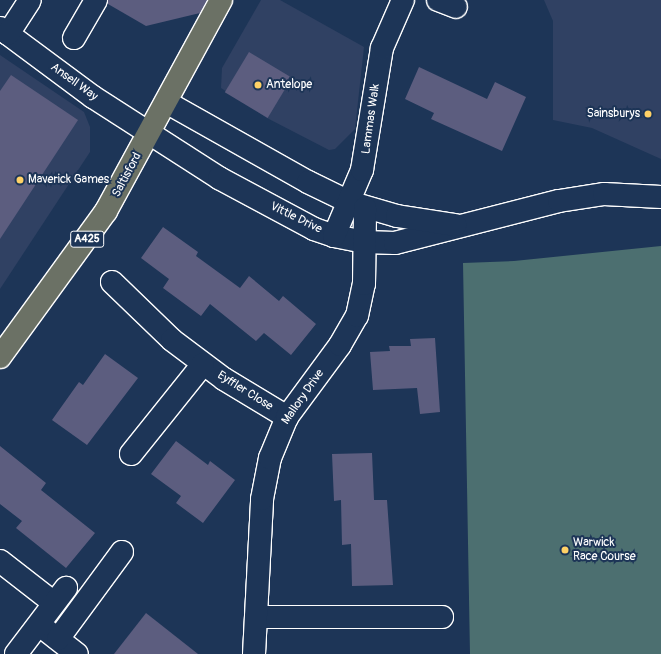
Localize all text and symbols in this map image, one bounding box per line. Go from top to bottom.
street label: Ansell Way [48,60,100,104]
place label: Antelope [266,78,312,92]
marker: Antelope [253,80,263,90]
street label: Lammas Walk [359,83,383,155]
place label: Sainsburys [587,107,640,121]
marker: Sainsburys [643,109,653,119]
street label: Saltisford [109,150,145,200]
place label: Maverick Games [28,173,109,187]
marker: Maverick Games [15,175,25,185]
street label: Vittle Drive [268,199,324,237]
road number: A425 [70,230,104,248]
street label: Mallory Drive [279,367,327,427]
street label: Eyffler Close [215,368,275,414]
place label: Warwick Race Course [573,536,636,564]
marker: Warwick Race Course [560,545,570,555]

